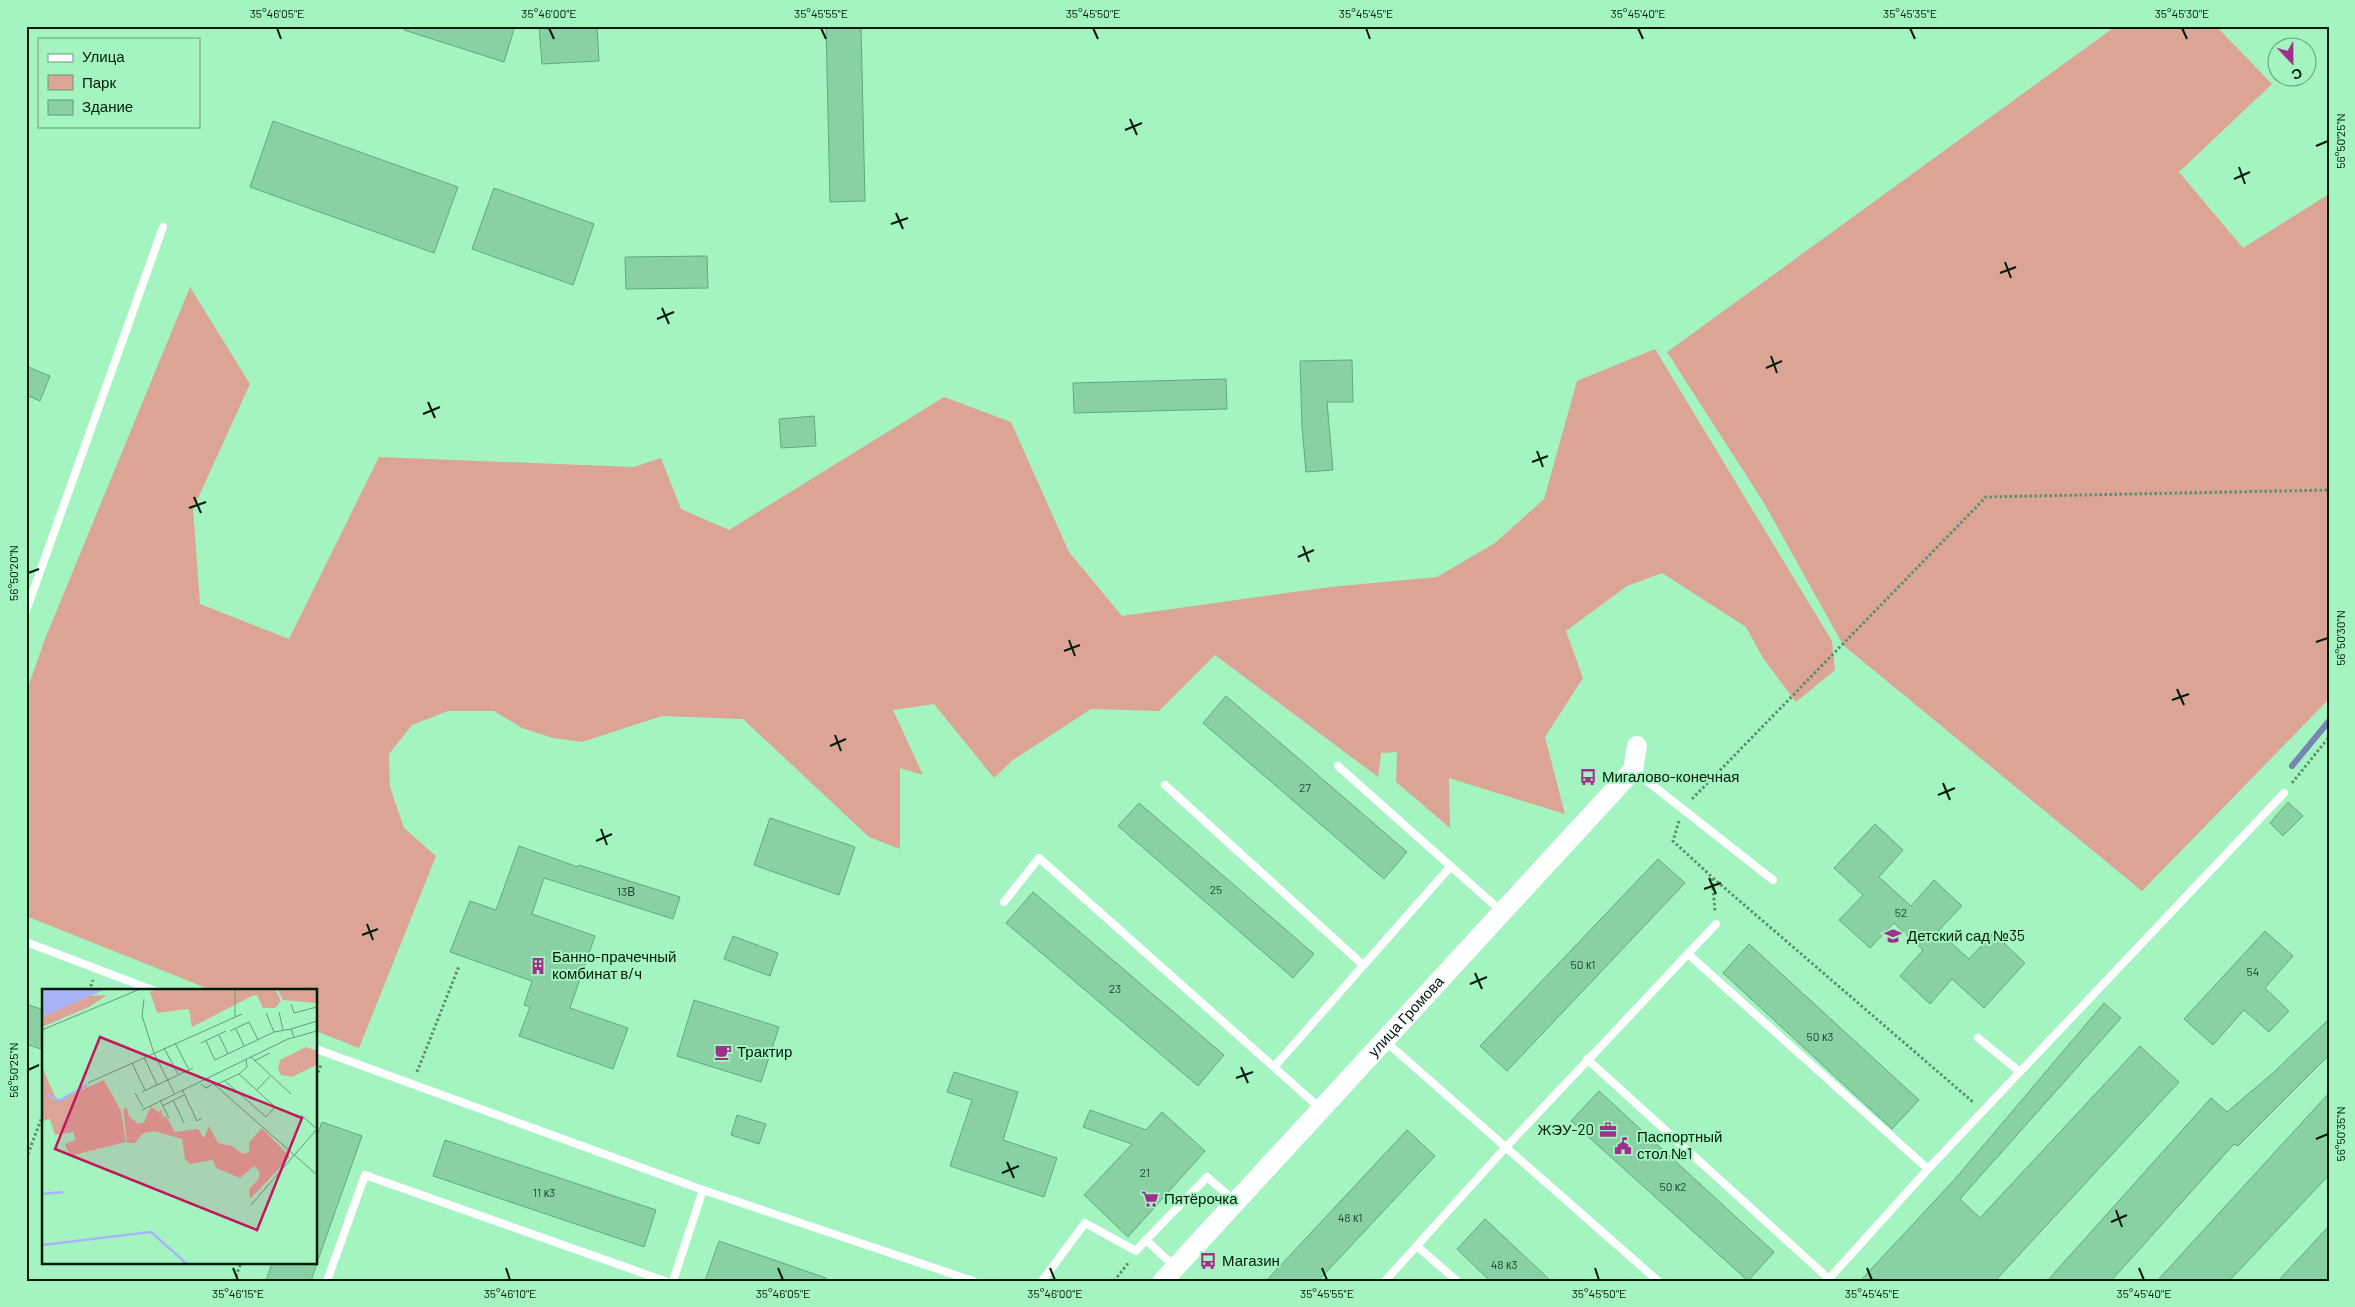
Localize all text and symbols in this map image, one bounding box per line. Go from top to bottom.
text: 35°46'05"E [250,6,304,20]
text: 35°46'00"E [521,6,577,20]
text: 35°45'55"E [794,6,848,20]
text: 35°45'50"E [1066,6,1120,20]
text: 35°45'45"E [1339,6,1393,20]
text: 35°45'40"E [1611,6,1666,20]
text: 35°45'35"E [1883,6,1937,20]
text: 35°45'30"E [2155,6,2209,20]
legend [38,38,200,128]
north arrow [2268,38,2318,88]
text: Улица [82,47,125,65]
text: С [2289,65,2305,84]
text: Парк [82,73,116,91]
text: Здание [82,97,133,115]
text: 56°50'25"N [2333,113,2347,169]
text: 56°50'20"N [6,545,20,601]
text: 56°50'30"N [2333,610,2347,666]
bus stop icon: Мигалово-конечная [1578,767,1598,787]
place label: Мигалово-конечная [1602,767,1739,785]
house number: 27 [1299,780,1311,794]
house number: 25 [1210,882,1222,896]
house number: 13В [617,884,635,898]
house number: 52 [1895,905,1907,919]
school or university icon: Детский сад №35 [1883,926,1903,946]
place label: Детский сад №35 [1907,926,2025,944]
place label: Банно-прачечный комбинат в/ч [552,947,676,982]
building icon: Банно-прачечный комбинат в/ч [528,956,548,976]
house number: 50 к1 [1571,957,1595,971]
house number: 54 [2247,964,2259,978]
street label: улица Громова [1364,972,1447,1060]
house number: 23 [1109,981,1121,995]
inset map [42,989,318,1264]
house number: 50 к3 [1807,1029,1833,1043]
text: 56°50'25"N [6,1042,20,1098]
cafe icon: Трактир [713,1042,733,1062]
place label: Трактир [737,1042,792,1060]
text: 56°50'35"N [2333,1106,2347,1162]
place label: ЖЭУ-20 [1537,1120,1594,1138]
office icon: ЖЭУ-20 [1598,1120,1618,1140]
place label: Паспортный стол №1 [1637,1127,1722,1162]
public building icon: Паспортный стол №1 [1613,1136,1633,1156]
house number: 21 [1140,1165,1150,1179]
house number: 50 к2 [1659,1179,1687,1193]
house number: 11 к3 [533,1185,555,1199]
supermarket icon: Пятёрочка [1140,1189,1160,1209]
place label: Пятёрочка [1164,1189,1238,1207]
house number: 48 к1 [1338,1210,1362,1224]
bus stop icon: Магазин [1198,1251,1218,1271]
place label: Магазин [1222,1251,1280,1269]
house number: 48 к3 [1491,1257,1517,1271]
text: 35°46'15"E [212,1286,264,1300]
text: 35°46'10"E [484,1286,536,1300]
text: 35°46'05"E [756,1286,810,1300]
text: 35°46'00"E [1027,1286,1083,1300]
text: 35°45'55"E [1300,1286,1354,1300]
text: 35°45'50"E [1572,1286,1626,1300]
text: 35°45'45"E [1845,1286,1899,1300]
text: 35°45'40"E [2117,1286,2172,1300]

